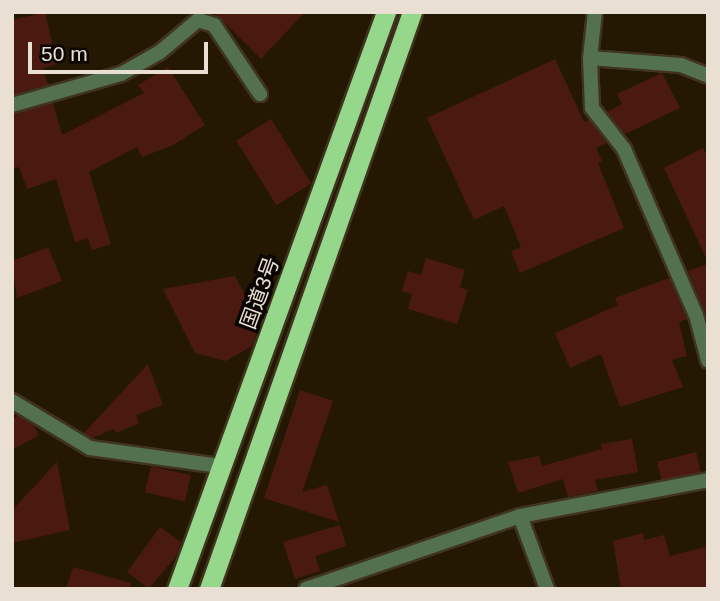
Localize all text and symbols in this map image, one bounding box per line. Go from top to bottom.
scale bar [32,28,212,72]
text: 50 m [41,42,88,65]
street label: 国道3号 [235,254,285,332]

